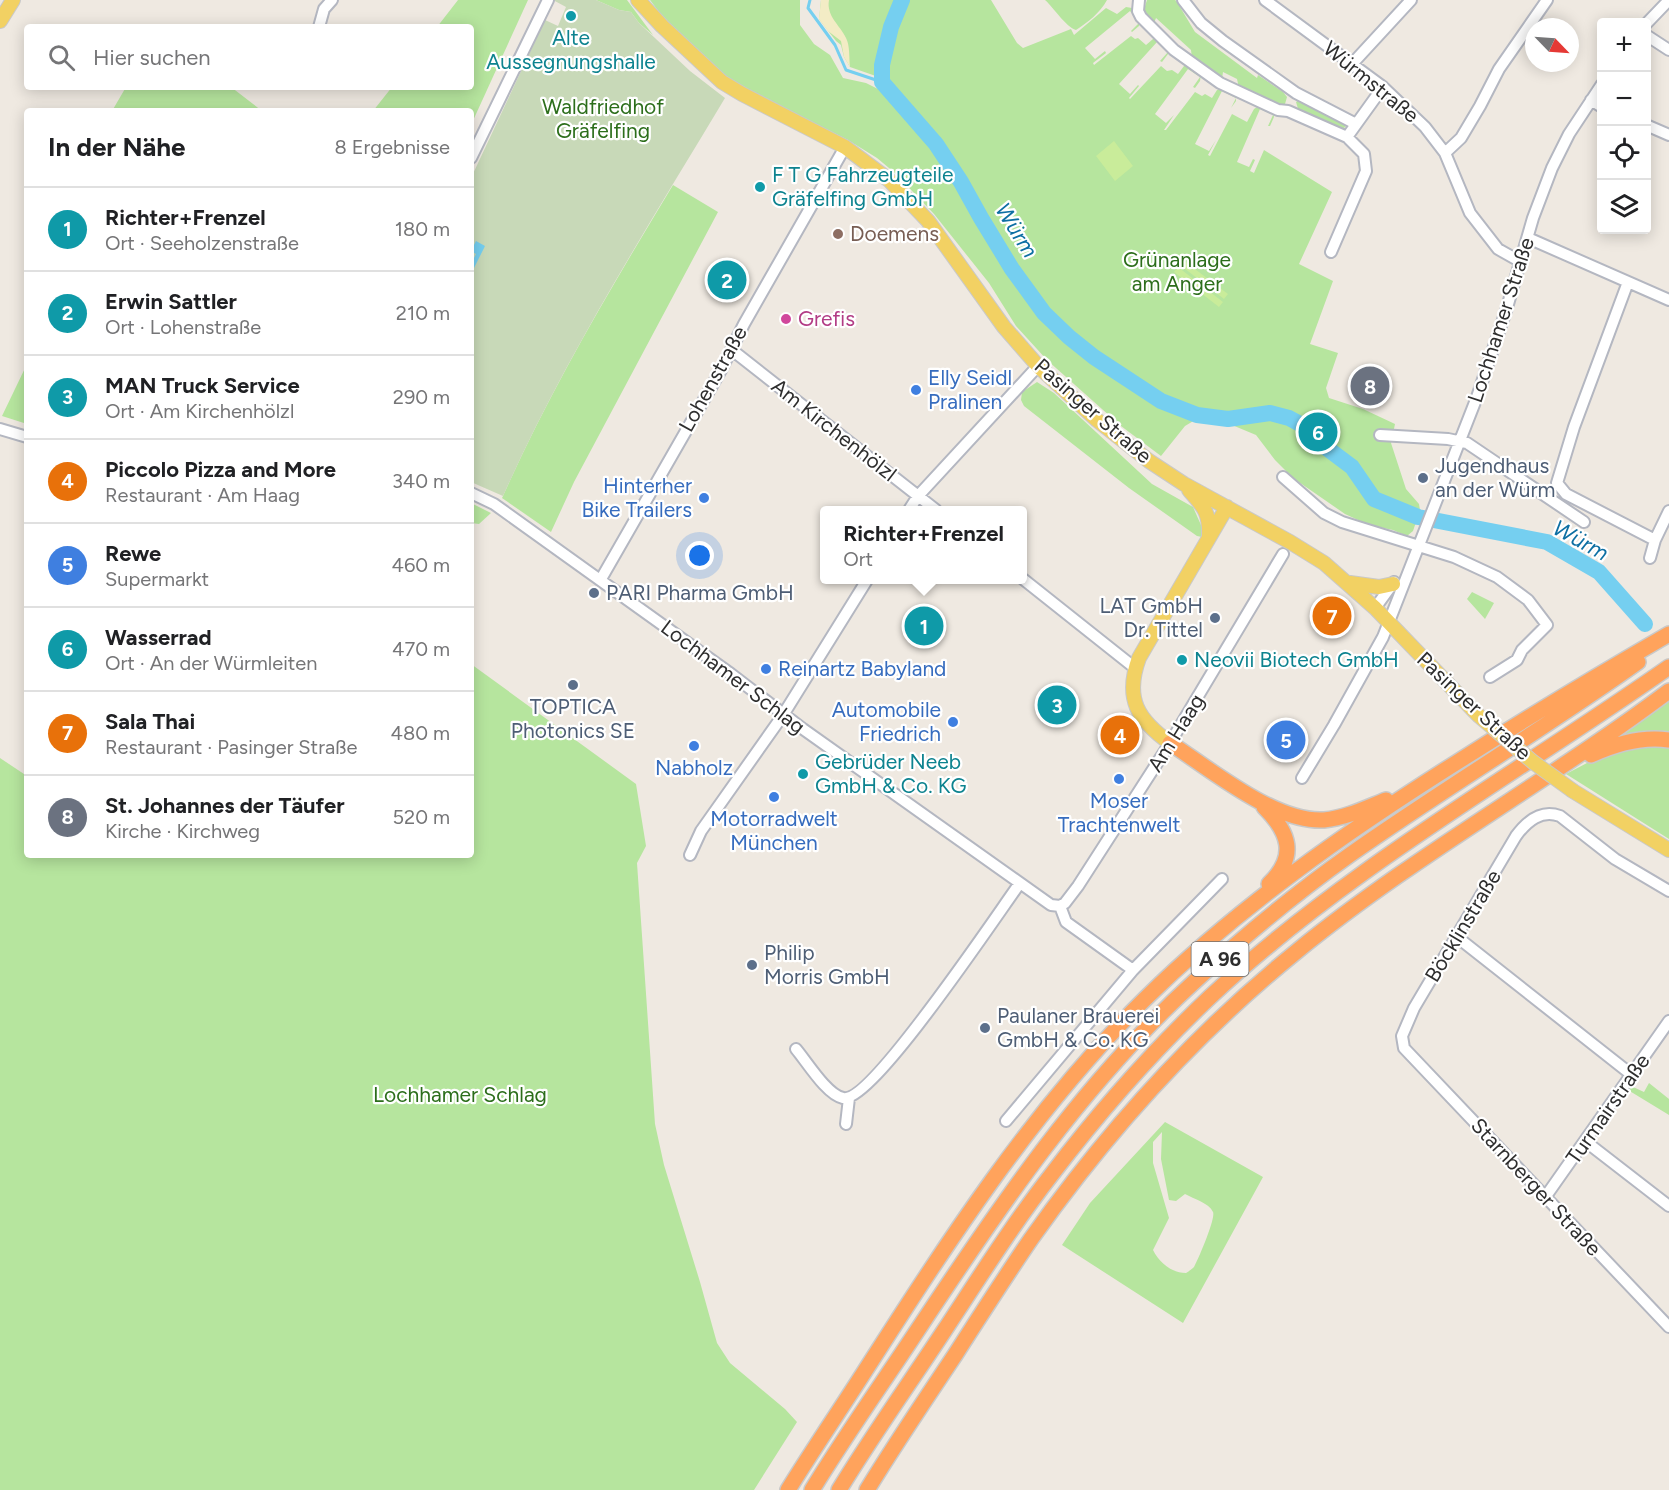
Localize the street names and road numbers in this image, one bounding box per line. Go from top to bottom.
street label: Würmstraße [1319,36,1424,128]
street label: Lochhamer Straße [1462,234,1539,406]
street label: Lohenstraße [673,322,752,436]
street label: Pasinger Straße [1030,353,1157,468]
street label: Am Kirchenhölzl [767,373,902,486]
street label: Lochhamer Schlag [656,614,810,739]
street label: Pasinger Straße [1412,646,1537,765]
street label: Am Haag [1142,689,1209,776]
street label: Böcklinstraße [1419,865,1506,986]
road number: A 96 [1192,942,1248,976]
street label: Turmairstraße [1560,1049,1655,1169]
street label: Starnberger Straße [1466,1113,1607,1261]

